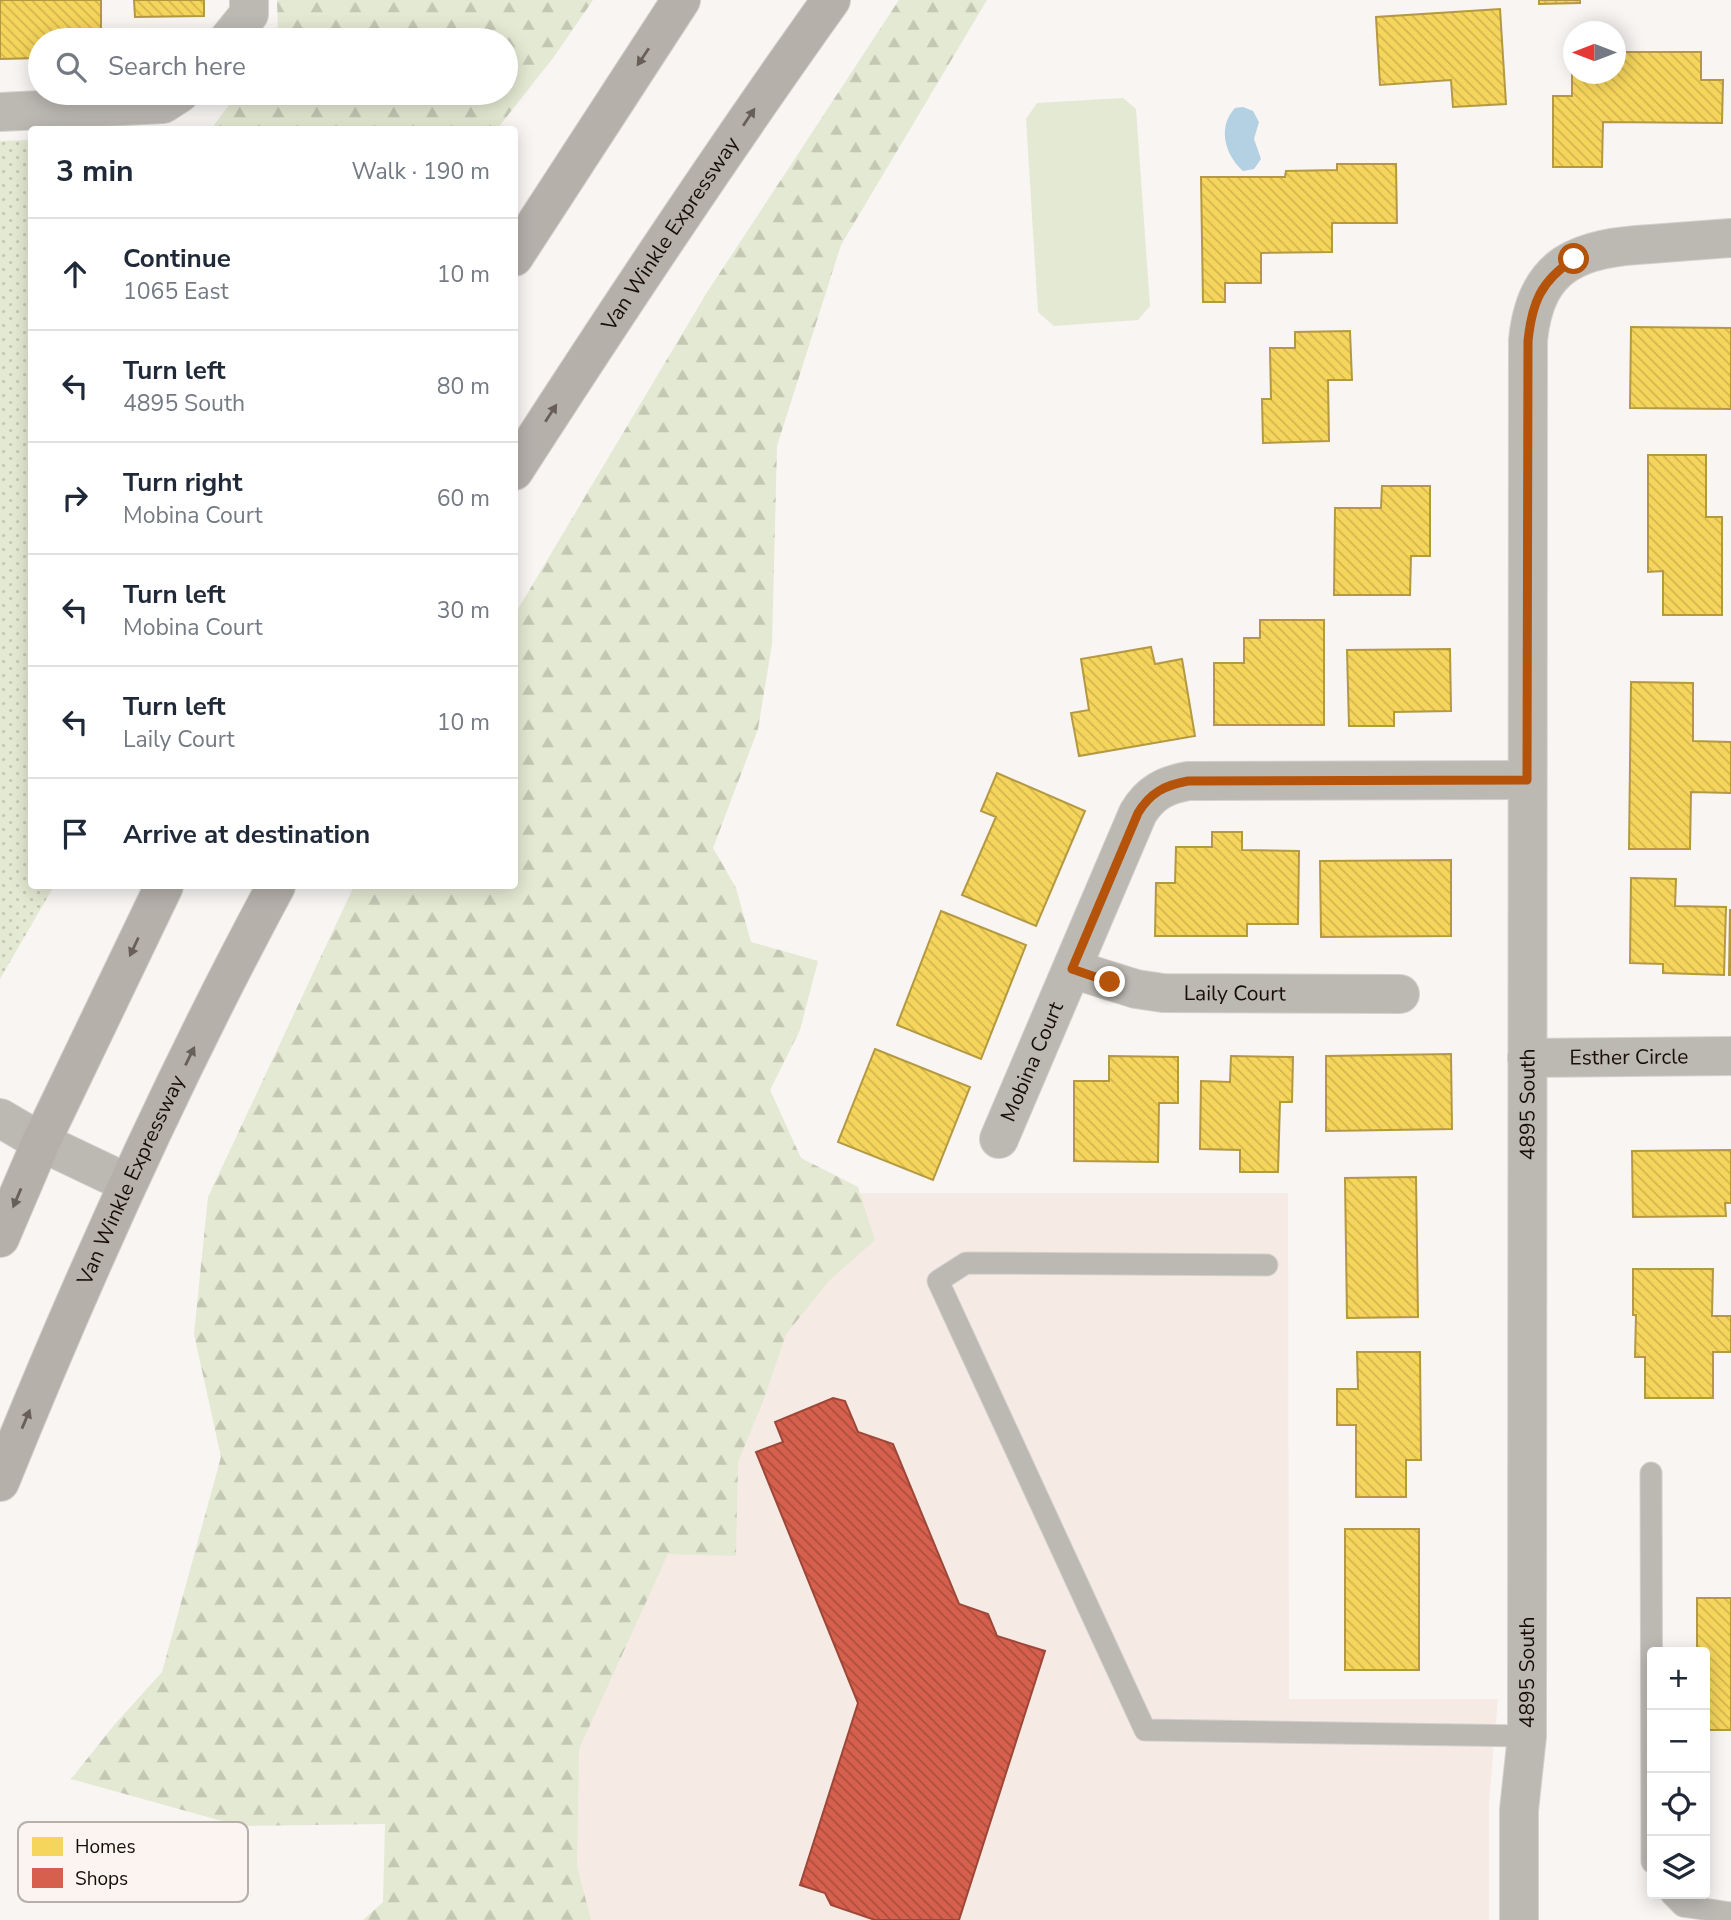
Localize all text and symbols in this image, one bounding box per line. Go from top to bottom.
north arrow [1563,21,1626,84]
search box [28,28,518,105]
one-way arrow [637,47,650,66]
icon: search [52,48,90,86]
text: Search here [108,49,246,84]
one-way arrow [742,108,756,126]
street label: Van Winkle Expressway [594,131,745,337]
text: 3 min [56,151,134,192]
text: Walk · 190 m [351,156,490,187]
text: Continue [123,241,231,276]
route start [1558,243,1589,274]
icon: ahead [56,255,94,293]
text: 10 m [437,259,490,290]
text: 1065 East [123,276,229,307]
text: Turn left [123,353,226,388]
icon: left [56,367,94,405]
text: 80 m [437,371,490,402]
text: 4895 South [123,388,245,419]
one-way arrow [545,404,558,423]
text: Turn right [123,465,242,500]
icon: right [56,479,94,517]
text: 60 m [437,483,490,514]
text: Mobina Court [123,500,263,531]
text: Turn left [123,577,226,612]
icon: left [56,591,94,629]
text: 30 m [437,595,490,626]
text: Mobina Court [123,612,263,643]
text: Turn left [123,689,226,724]
icon: left [56,703,94,741]
text: 10 m [437,707,490,738]
text: Laily Court [123,724,235,755]
icon: arrive [56,815,94,853]
text: Arrive at destination [123,817,370,852]
one-way arrow [128,937,140,957]
route end [1094,966,1125,997]
street label: Laily Court [1184,979,1286,1008]
street label: Mobina Court [994,997,1070,1126]
street label: Esther Circle [1569,1042,1689,1072]
one-way arrow [184,1046,195,1066]
street label: 4895 South [1513,1049,1541,1160]
street label: Van Winkle Expressway [70,1070,191,1290]
one-way arrow [12,1187,23,1208]
one-way arrow [21,1409,32,1430]
street label: 4895 South [1513,1617,1541,1728]
map controls [1647,1647,1710,1899]
button: + [1647,1647,1710,1710]
button: − [1647,1710,1710,1773]
button: locate [1647,1773,1710,1836]
legend [18,1822,248,1902]
text: Homes [75,1834,136,1860]
button: layers [1647,1836,1710,1899]
text: Shops [75,1866,128,1892]

